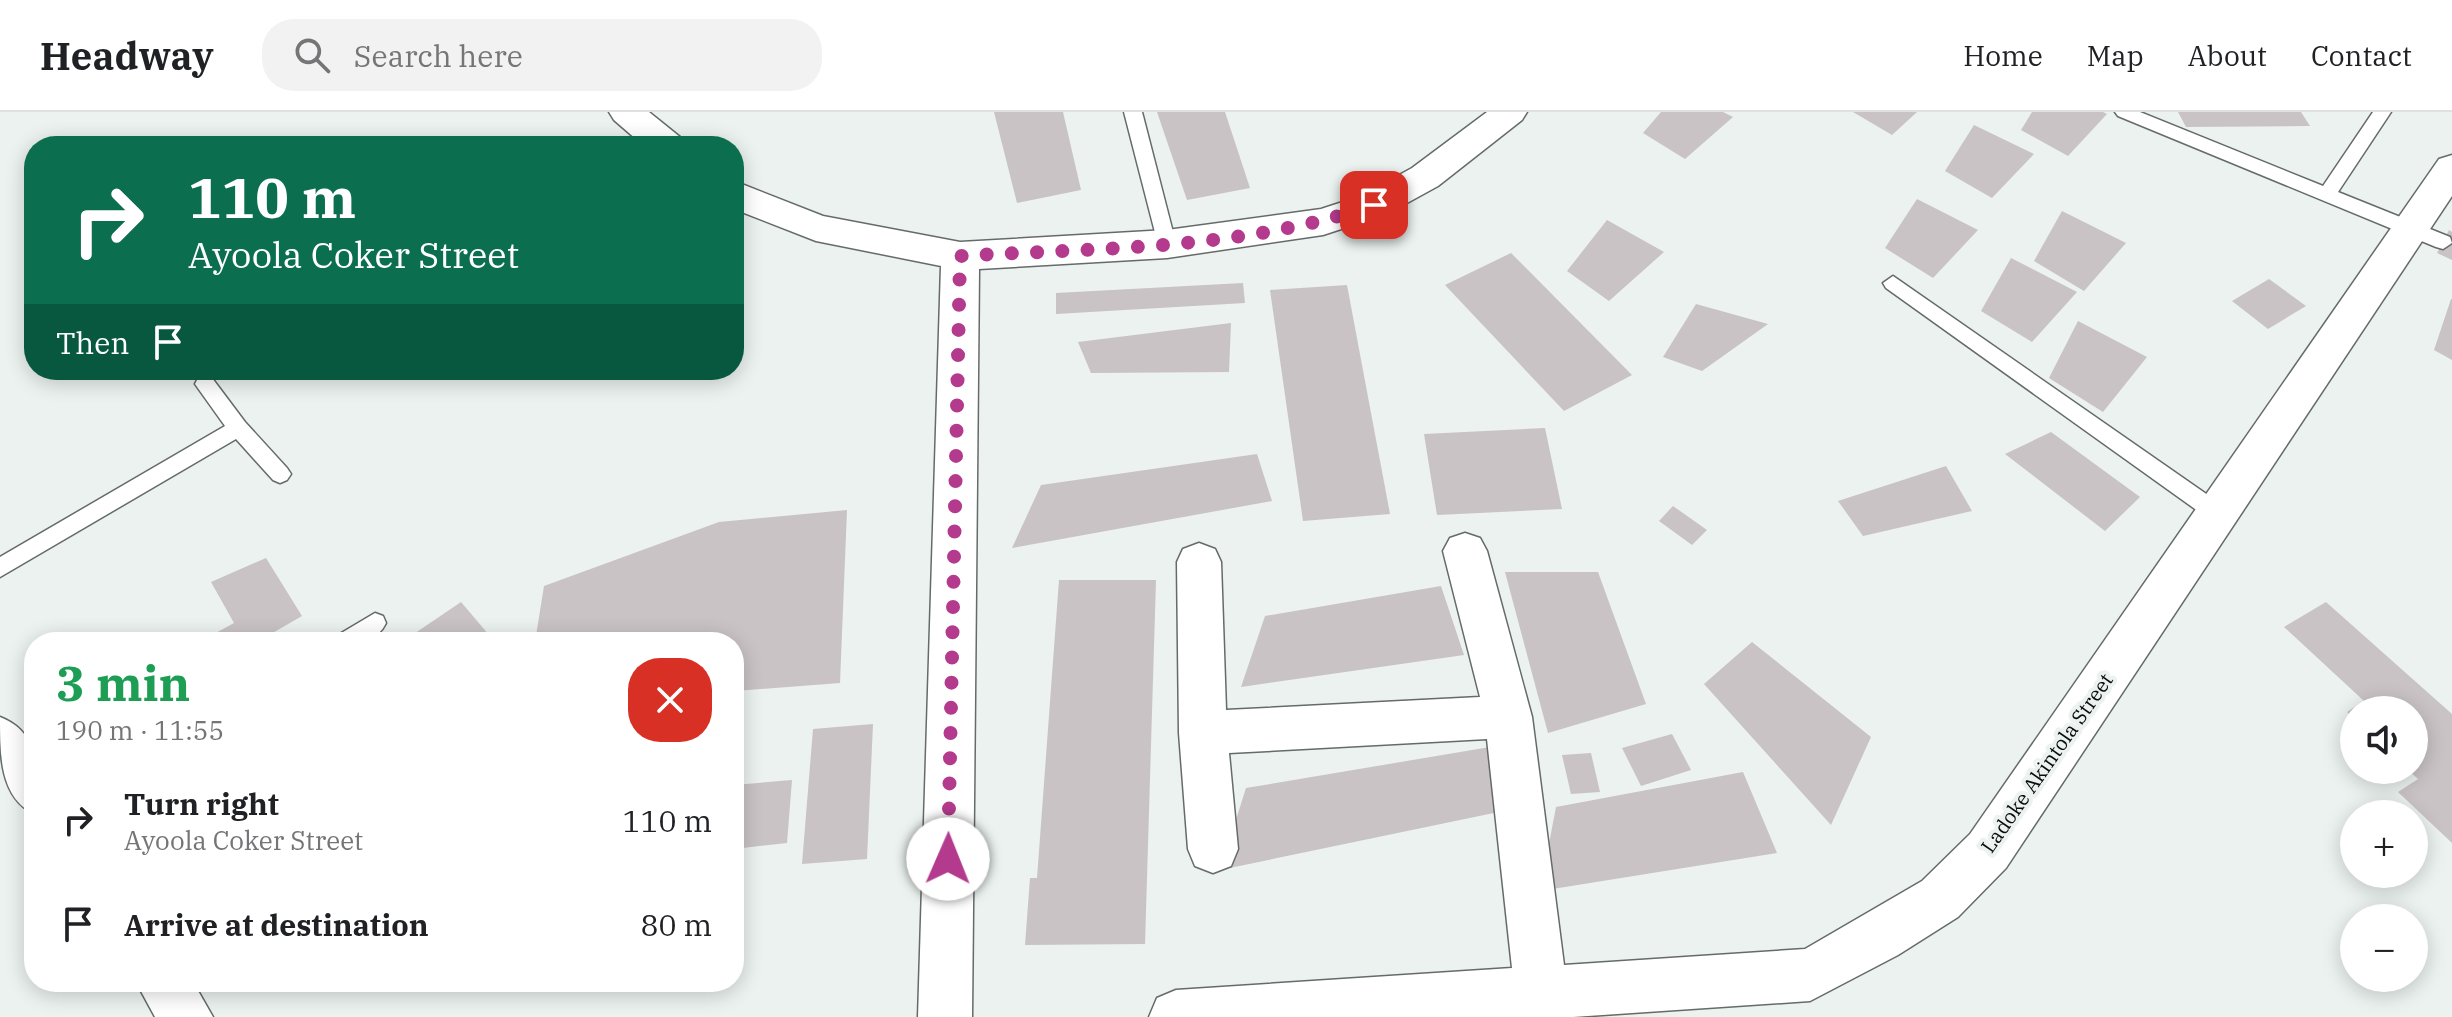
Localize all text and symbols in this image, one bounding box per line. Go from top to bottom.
search box [262,19,822,91]
text: Headway [40,31,214,80]
icon: search [290,33,334,77]
text: Search here [354,36,523,75]
text: Home [1963,37,2043,74]
text: Map [2087,37,2144,74]
text: About [2188,37,2267,74]
text: Contact [2311,37,2412,74]
text: 110 m [188,161,356,233]
icon: right [56,168,160,272]
pin [1340,171,1408,239]
icon: arrive [1352,183,1396,227]
text: Ayoola Coker Street [188,231,519,278]
icon: arrive [146,320,190,364]
text: Then [56,323,130,362]
text: 3 min [56,652,190,714]
button: close [628,658,712,742]
street label: Ladoke Akintola Street [1974,668,2119,858]
map controls [2340,696,2428,992]
button: sound [2340,696,2428,784]
text: 190 m · 11:55 [56,713,224,747]
text: Turn right [124,784,279,823]
icon: right [56,798,100,842]
button: + [2340,800,2428,888]
text: 110 m [622,801,712,840]
position arrow [906,817,990,901]
text: Ayoola Coker Street [124,823,363,857]
icon: arrive [56,902,100,946]
button: − [2340,904,2428,992]
text: Arrive at destination [124,905,429,944]
text: 80 m [640,905,712,944]

